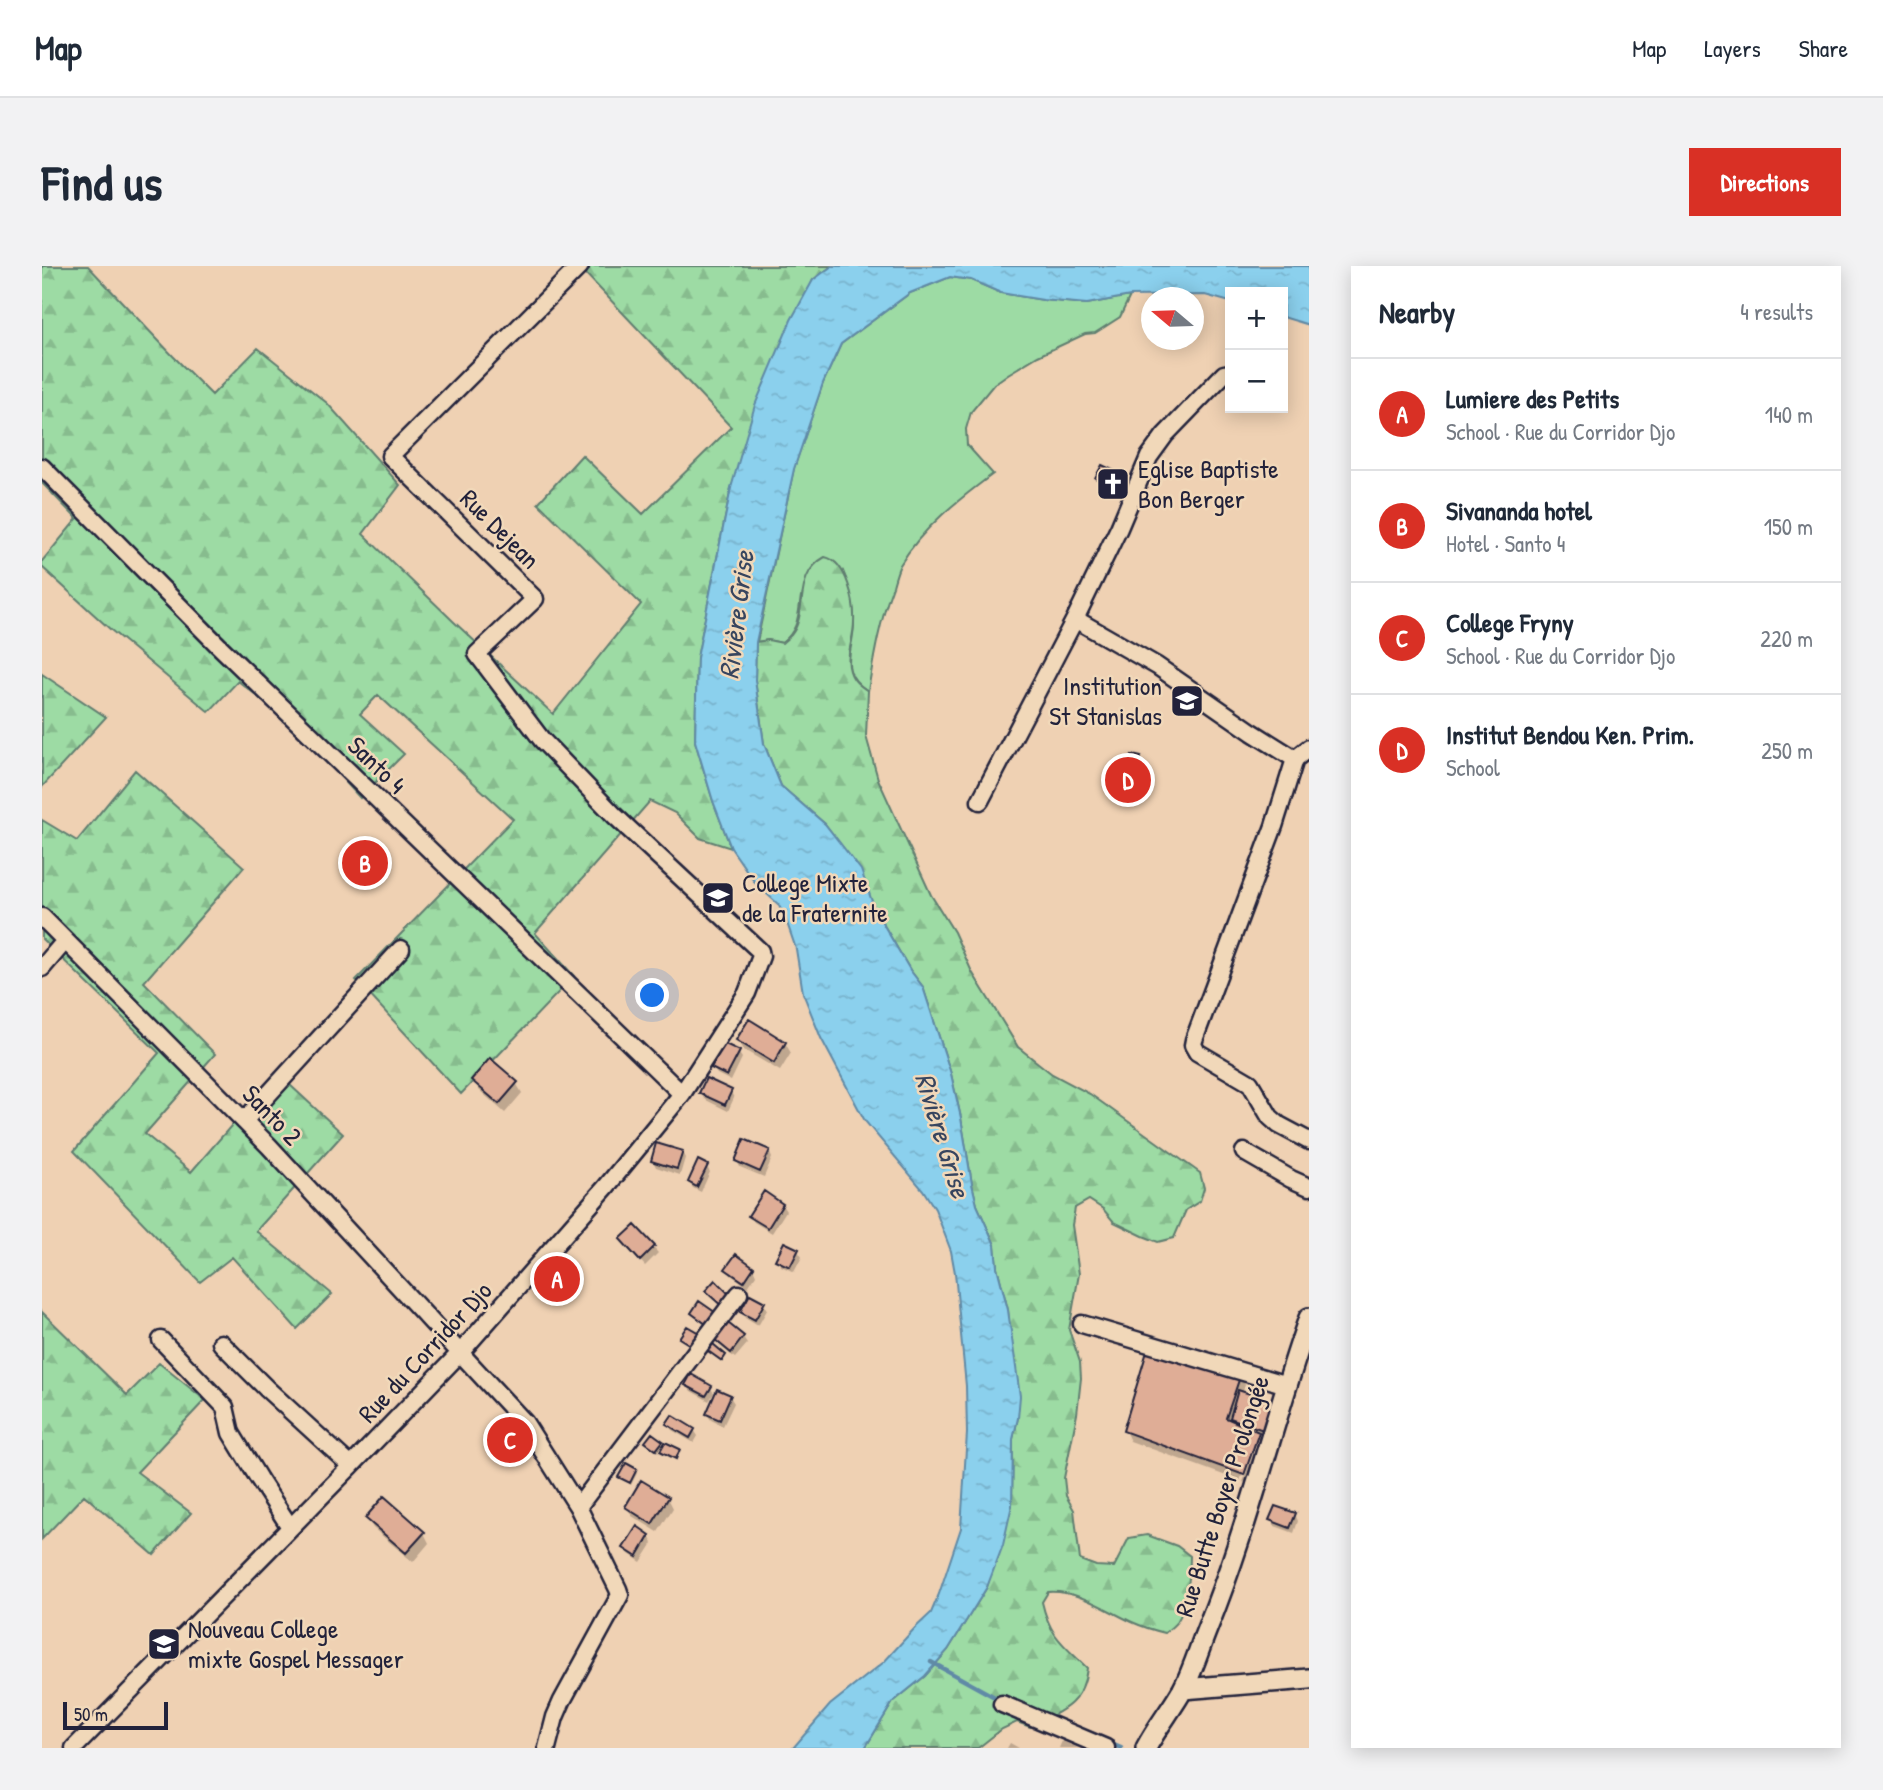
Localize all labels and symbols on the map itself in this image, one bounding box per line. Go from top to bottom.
north arrow [1141,287,1204,350]
place label: Eglise Baptiste Bon Berger [1138,451,1279,516]
church icon: Eglise Baptiste Bon Berger [1094,465,1132,503]
street label: Rue Dejean [453,481,548,576]
water label: Rivière Grise [709,547,763,681]
place label: Institution St Stanislas [1049,668,1162,733]
school or university icon: Institution St Stanislas [1168,682,1206,720]
street label: Santo 4 [340,728,414,801]
pin: D [1105,754,1151,806]
pin: B [342,837,388,889]
place label: College Mixte de la Fraternite [742,865,888,930]
school or university icon: College Mixte de la Fraternite [699,879,737,917]
your location [635,978,669,1012]
water label: Rivière Grise [906,1068,980,1204]
street label: Santo 2 [235,1077,310,1153]
pin: A [534,1253,580,1305]
street label: Rue du Corridor Djo [350,1273,499,1430]
street label: Rue Butte Boyer Prolongée [1166,1371,1277,1621]
pin: C [487,1414,533,1466]
place label: Nouveau College mixte Gospel Messager [188,1611,404,1676]
school or university icon: Nouveau College mixte Gospel Messager [145,1625,183,1663]
scale bar [63,1699,168,1731]

